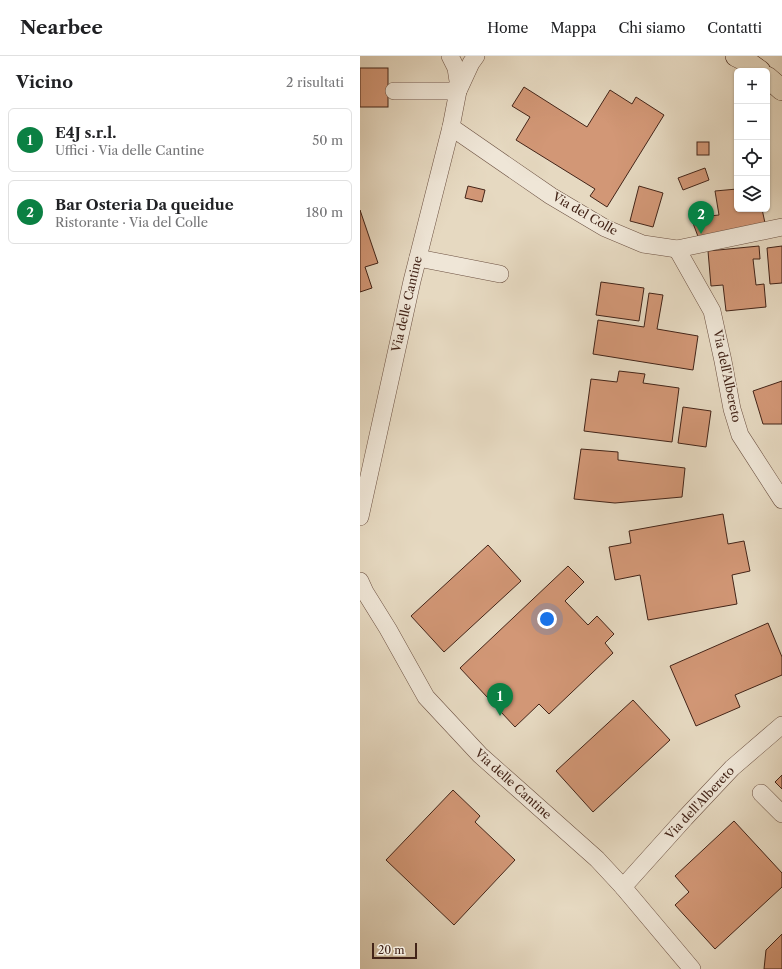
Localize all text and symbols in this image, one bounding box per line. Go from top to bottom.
text: Nearbee [20,16,103,39]
text: Home [487,19,528,37]
text: Mappa [550,19,596,37]
text: Chi siamo [618,19,685,37]
text: Contatti [707,19,762,37]
map controls [734,68,770,212]
button: + [734,68,770,104]
text: Vicino [16,72,73,92]
text: 2 risultati [286,74,344,90]
button: − [734,104,770,140]
text: E4J s.r.l. [55,123,116,142]
text: 1 [27,132,33,148]
text: 50 m [312,132,343,148]
button: locate [734,140,770,176]
text: Uffici · Via delle Cantine [55,142,204,158]
button: layers [734,176,770,212]
street label: Via del Colle [549,188,621,238]
text: Bar Osteria Da queidue [55,195,234,214]
pin: 2 [688,201,714,234]
text: 2 [26,204,34,220]
text: 180 m [306,204,343,220]
text: Ristorante · Via del Colle [55,214,208,230]
street label: Via delle Cantine [388,254,425,354]
street label: Via dell'Albereto [710,327,745,424]
your location [537,609,557,629]
pin: 1 [487,683,513,716]
street label: Via delle Cantine [471,745,555,822]
street label: Via dell'Albereto [661,763,737,843]
scale bar [372,941,417,960]
text: 20 m [378,943,404,957]

